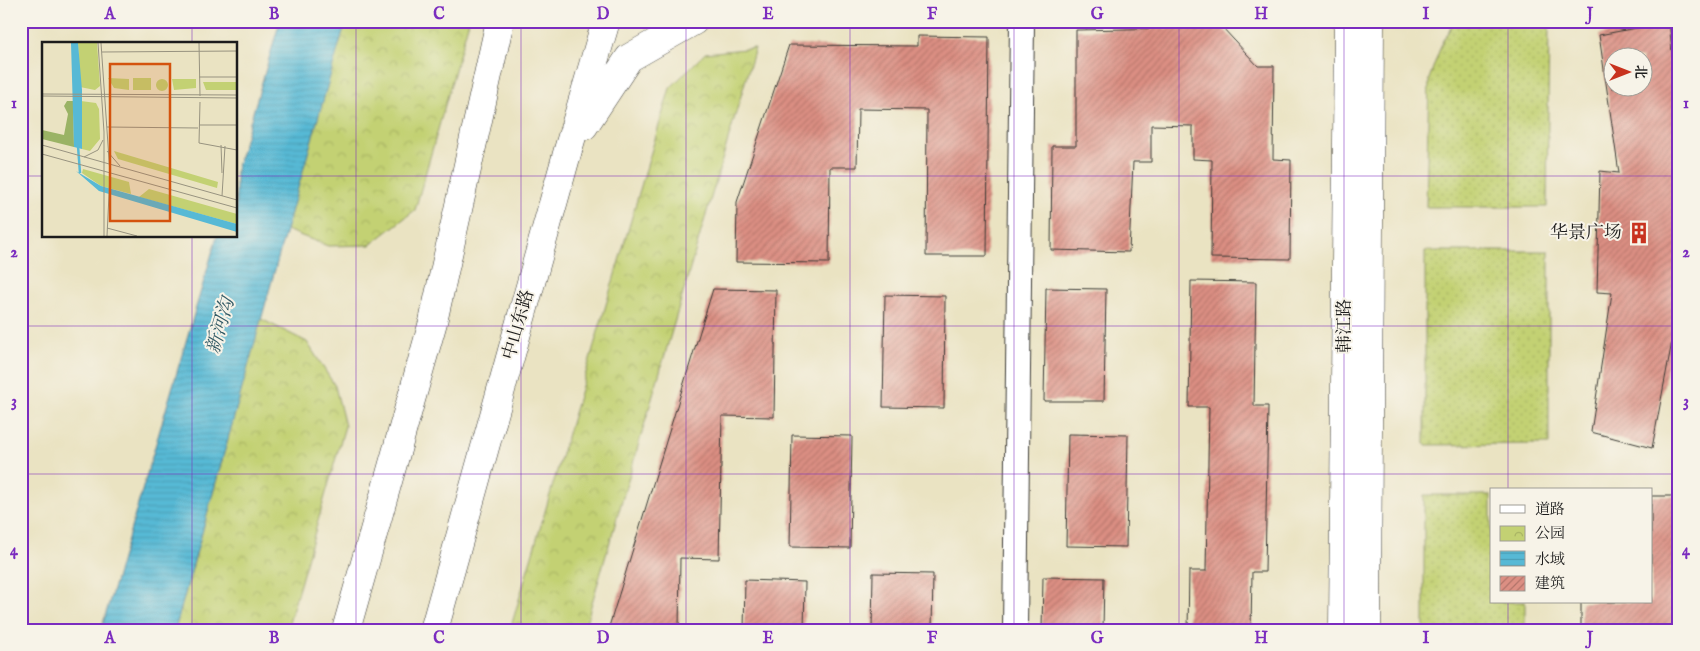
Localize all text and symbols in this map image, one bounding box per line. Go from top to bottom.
text: A [104,5,117,25]
text: B [269,5,280,25]
text: C [433,5,445,25]
text: D [597,5,610,25]
text: E [762,5,774,25]
text: F [927,5,938,25]
text: G [1091,5,1104,25]
text: H [1254,5,1268,25]
text: I [1423,5,1430,25]
text: J [1585,5,1594,25]
inset map [42,42,238,238]
north arrow [1602,48,1652,98]
text: 北 [1631,65,1649,79]
text: 1 [11,94,17,114]
text: 1 [1683,94,1689,114]
building icon: 华景广场 [1626,220,1652,246]
place label: 华景广场 [1550,222,1622,245]
text: 2 [10,243,18,263]
text: 2 [1682,243,1690,263]
street label: 中山东路 [498,287,540,363]
water label: 新河沟 [202,292,241,357]
street label: 韩江路 [1334,299,1357,353]
text: 3 [11,392,17,412]
text: 3 [1683,392,1689,412]
legend [1490,488,1652,604]
text: 道路 [1535,500,1565,519]
text: 公园 [1535,524,1565,543]
text: 4 [10,541,19,561]
text: 4 [1682,541,1691,561]
text: 水域 [1535,550,1565,569]
text: 建筑 [1535,574,1565,593]
text: A [104,629,117,649]
text: B [269,629,280,649]
text: C [433,629,445,649]
text: D [597,629,610,649]
text: E [762,629,774,649]
text: F [927,629,938,649]
text: G [1091,629,1104,649]
text: H [1254,629,1268,649]
text: I [1423,629,1430,649]
text: J [1585,629,1594,649]

